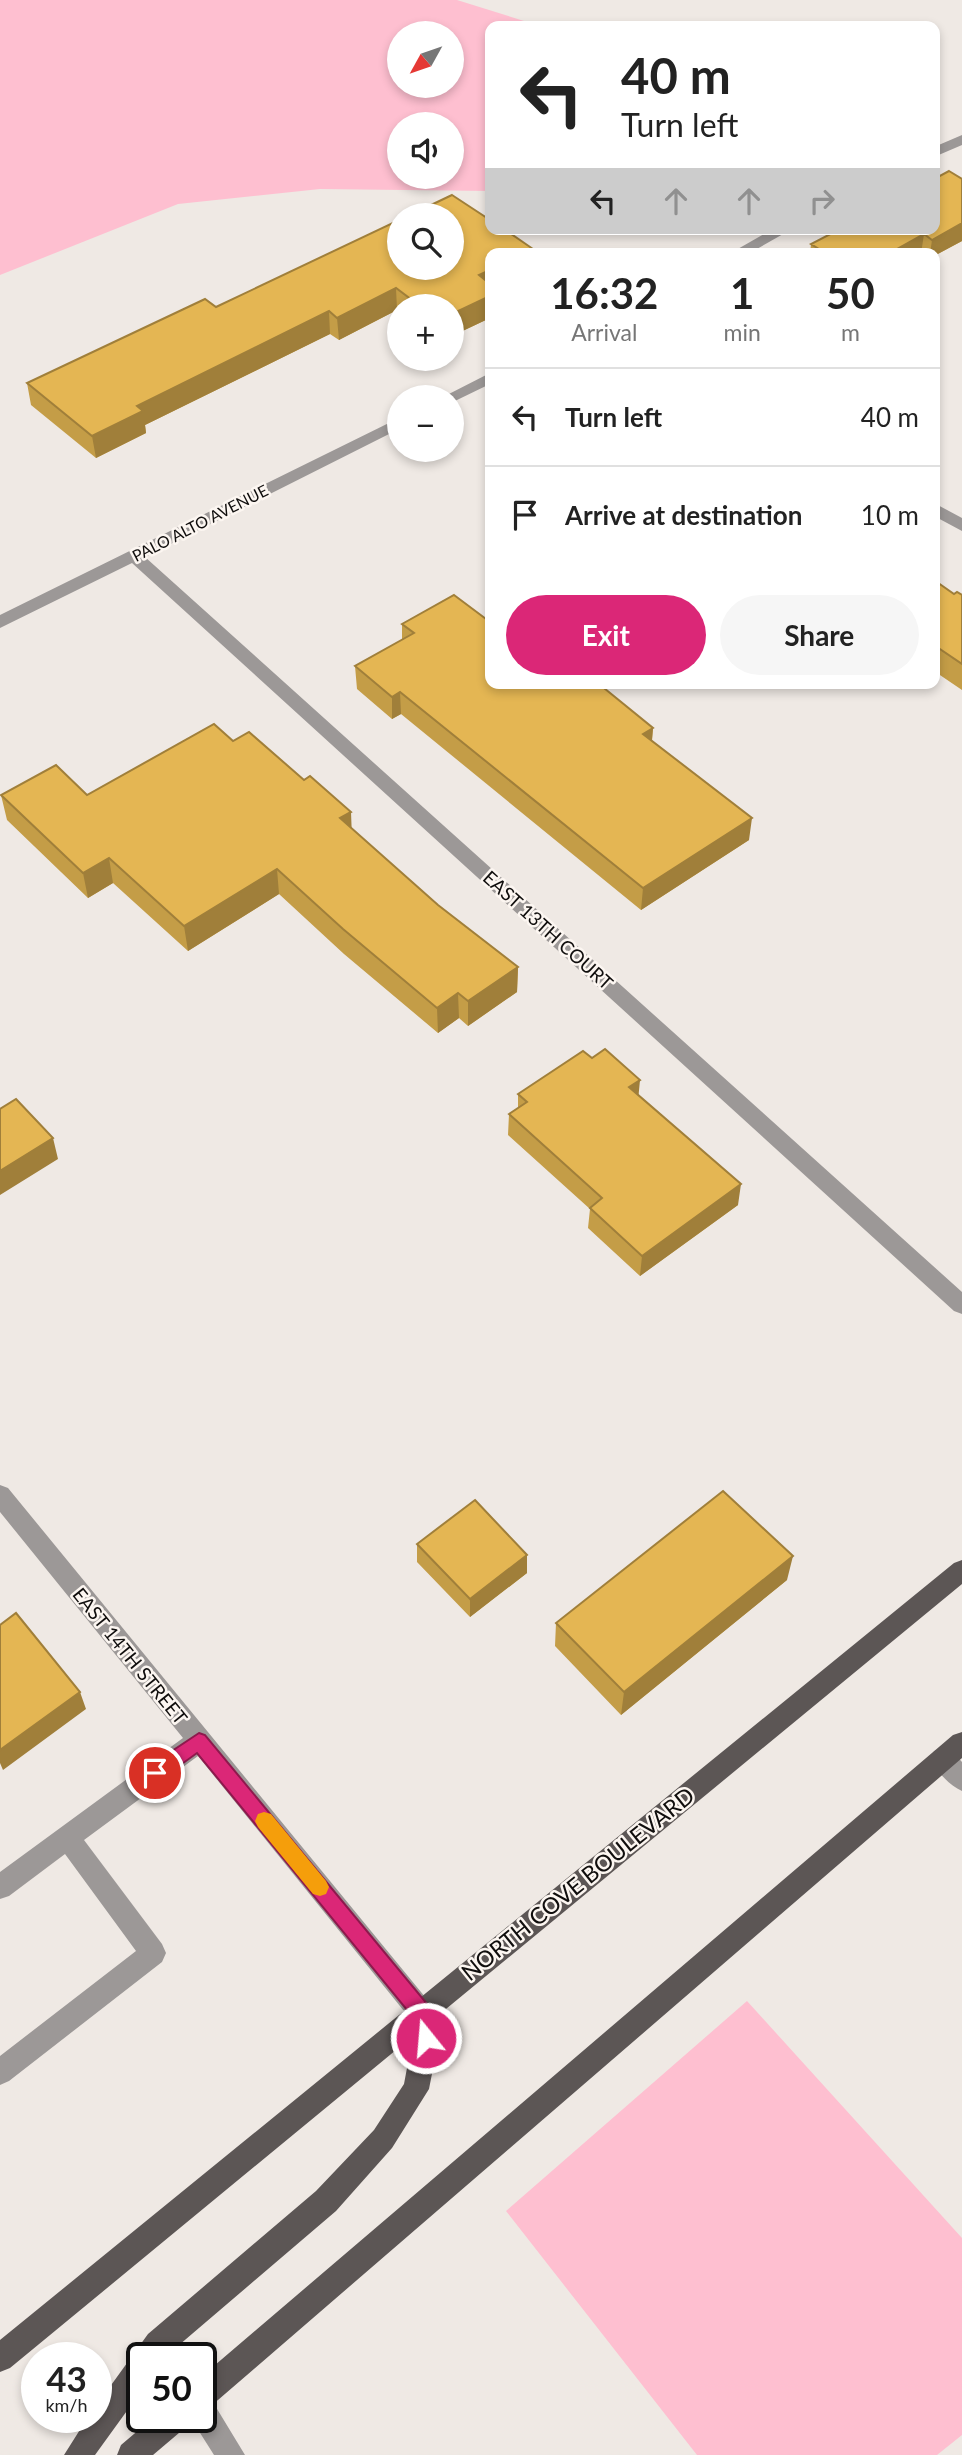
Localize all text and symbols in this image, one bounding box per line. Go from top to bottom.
north arrow [387,21,464,98]
map controls [387,21,464,462]
text: 40 m [621,46,731,104]
icon: left [506,49,597,140]
text: Turn left [621,105,738,144]
button: sound [387,112,464,189]
icon: left [584,182,622,220]
icon: ahead [657,182,695,220]
icon: ahead [730,182,768,220]
icon: right [803,182,841,220]
button: search [387,203,464,280]
text: 16:32 [550,268,658,318]
text: 1 [730,268,754,318]
text: 50 [826,268,875,318]
button: + [387,294,464,371]
text: Arrival [571,318,637,346]
text: min [724,318,761,346]
text: m [841,318,860,346]
button: − [387,385,464,462]
icon: left [506,398,544,436]
text: Turn left [565,401,662,433]
text: 40 m [861,401,919,433]
street label: PALO ALTO AVENUE [129,480,271,565]
icon: arrive [506,496,544,534]
text: Arrive at destination [565,499,802,531]
text: 10 m [861,499,919,531]
button: Exit [506,595,706,675]
button: Share [720,595,919,675]
street label: EAST 13TH COURT [479,865,618,994]
street label: EAST 14TH STREET [68,1583,192,1729]
pin [125,1743,185,1803]
icon: arrive [136,1754,174,1792]
street label: NORTH COVE BOULEVARD [455,1781,700,1986]
position arrow [389,2001,463,2075]
speed limit sign: 50 [126,2342,217,2433]
text: 43 [46,2357,87,2399]
text: km/h [45,2394,88,2416]

